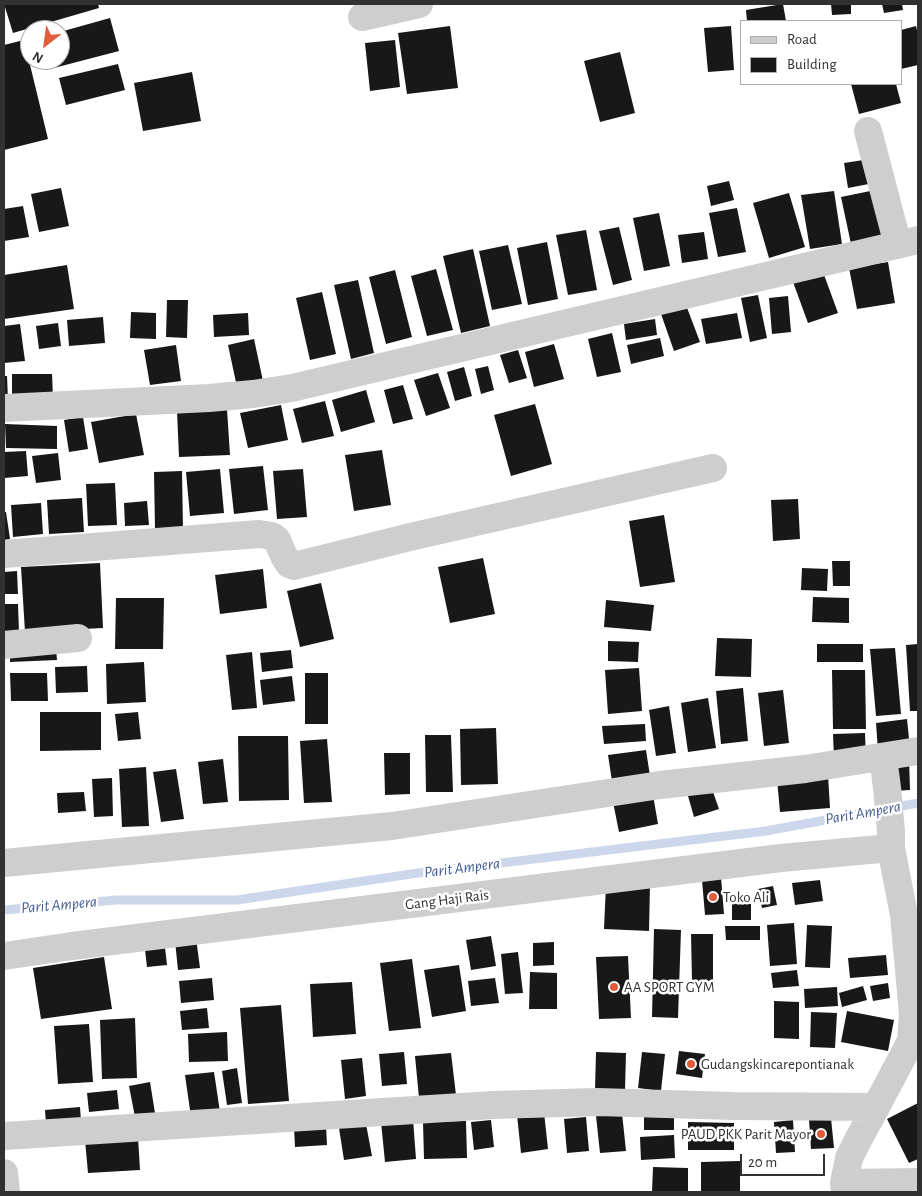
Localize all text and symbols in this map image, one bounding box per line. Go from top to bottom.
north arrow [20,20,70,70]
legend [740,20,902,85]
text: Road [787,32,817,47]
text: N [30,49,46,66]
text: Building [787,57,837,72]
water label: Parit Ampera [824,797,902,829]
water label: Parit Ampera [423,854,501,882]
street label: Gang Haji Rais [404,886,490,914]
place label: Toko Ali [723,888,769,906]
marker: Toko Ali [707,891,719,903]
water label: Parit Ampera [20,892,98,918]
place label: AA SPORT GYM [624,978,715,996]
marker: AA SPORT GYM [608,981,620,993]
place label: Gudangskincarepontianak [701,1055,854,1073]
marker: Gudangskincarepontianak [685,1058,697,1070]
place label: PAUD PKK Parit Mayor [681,1125,811,1143]
marker: PAUD PKK Parit Mayor [815,1128,827,1140]
scale bar [742,1144,827,1176]
text: 20 m [748,1155,777,1170]

